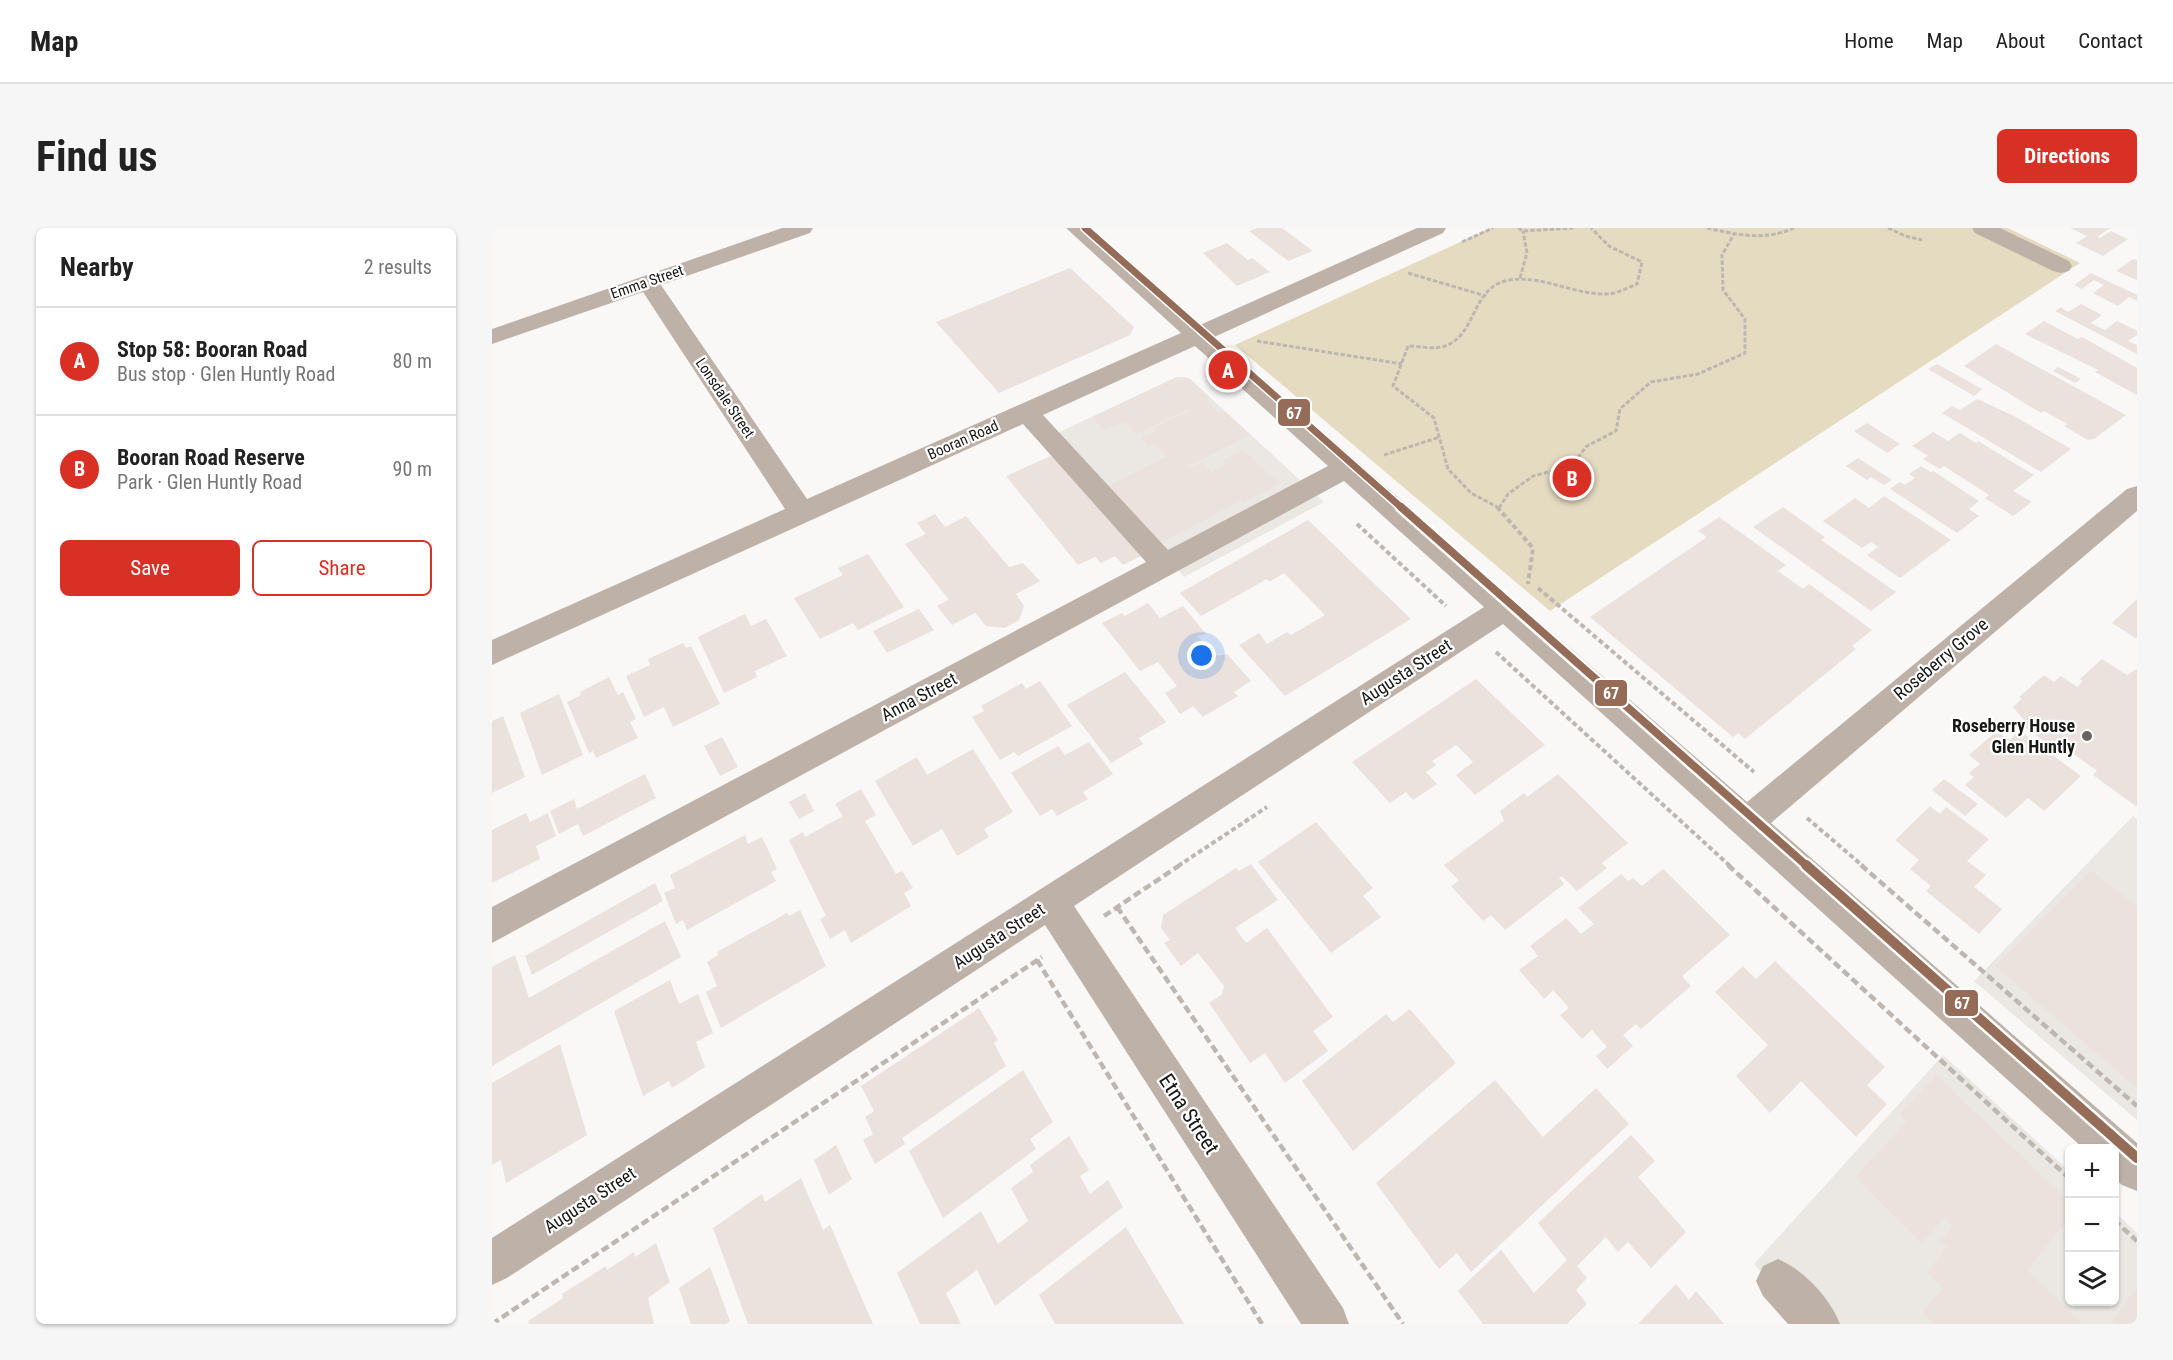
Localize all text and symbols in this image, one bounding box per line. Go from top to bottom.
text: Map [30,25,78,58]
text: Home [1844,29,1894,53]
text: Map [1927,29,1963,53]
text: About [1996,29,2045,53]
text: Contact [2078,29,2143,53]
button: Directions [1997,129,2137,183]
text: Find us [36,132,157,181]
text: Nearby [60,252,134,282]
text: 2 results [364,255,432,279]
street label: Emma Street [608,261,686,303]
text: Stop 58: Booran Road [117,337,307,362]
pin: A [1208,348,1248,392]
text: A [74,349,85,373]
text: 80 m [393,349,432,373]
street label: Lonsdale Street [692,355,758,441]
text: Bus stop · Glen Huntly Road [117,362,336,386]
line badge: 67 [1277,398,1311,427]
text: 67 [1286,404,1302,423]
street label: Booran Road [925,416,1001,464]
text: Booran Road Reserve [117,445,305,470]
pin: B [1552,456,1592,500]
text: B [74,457,85,481]
text: 90 m [393,457,432,481]
text: Park · Glen Huntly Road [117,470,302,494]
button: Save [60,540,240,596]
button: Share [252,540,432,596]
street label: Roseberry Grove [1889,613,1992,704]
street label: Augusta Street [1356,634,1455,709]
your location [1187,641,1216,670]
street label: Anna Street [877,668,960,725]
line badge: 67 [1594,679,1628,707]
text: 67 [1603,684,1619,703]
place label: Roseberry House Glen Huntly [1952,715,2075,757]
marker: Roseberry House Glen Huntly [2080,729,2094,743]
street label: Augusta Street [949,898,1048,973]
line badge: 67 [1944,989,1979,1017]
text: 67 [1954,994,1970,1013]
street label: Etna Street [1154,1069,1224,1159]
map controls [2065,1144,2119,1306]
button: + [2065,1144,2119,1198]
street label: Augusta Street [540,1162,639,1237]
button: − [2065,1198,2119,1252]
button: layers [2065,1252,2119,1306]

